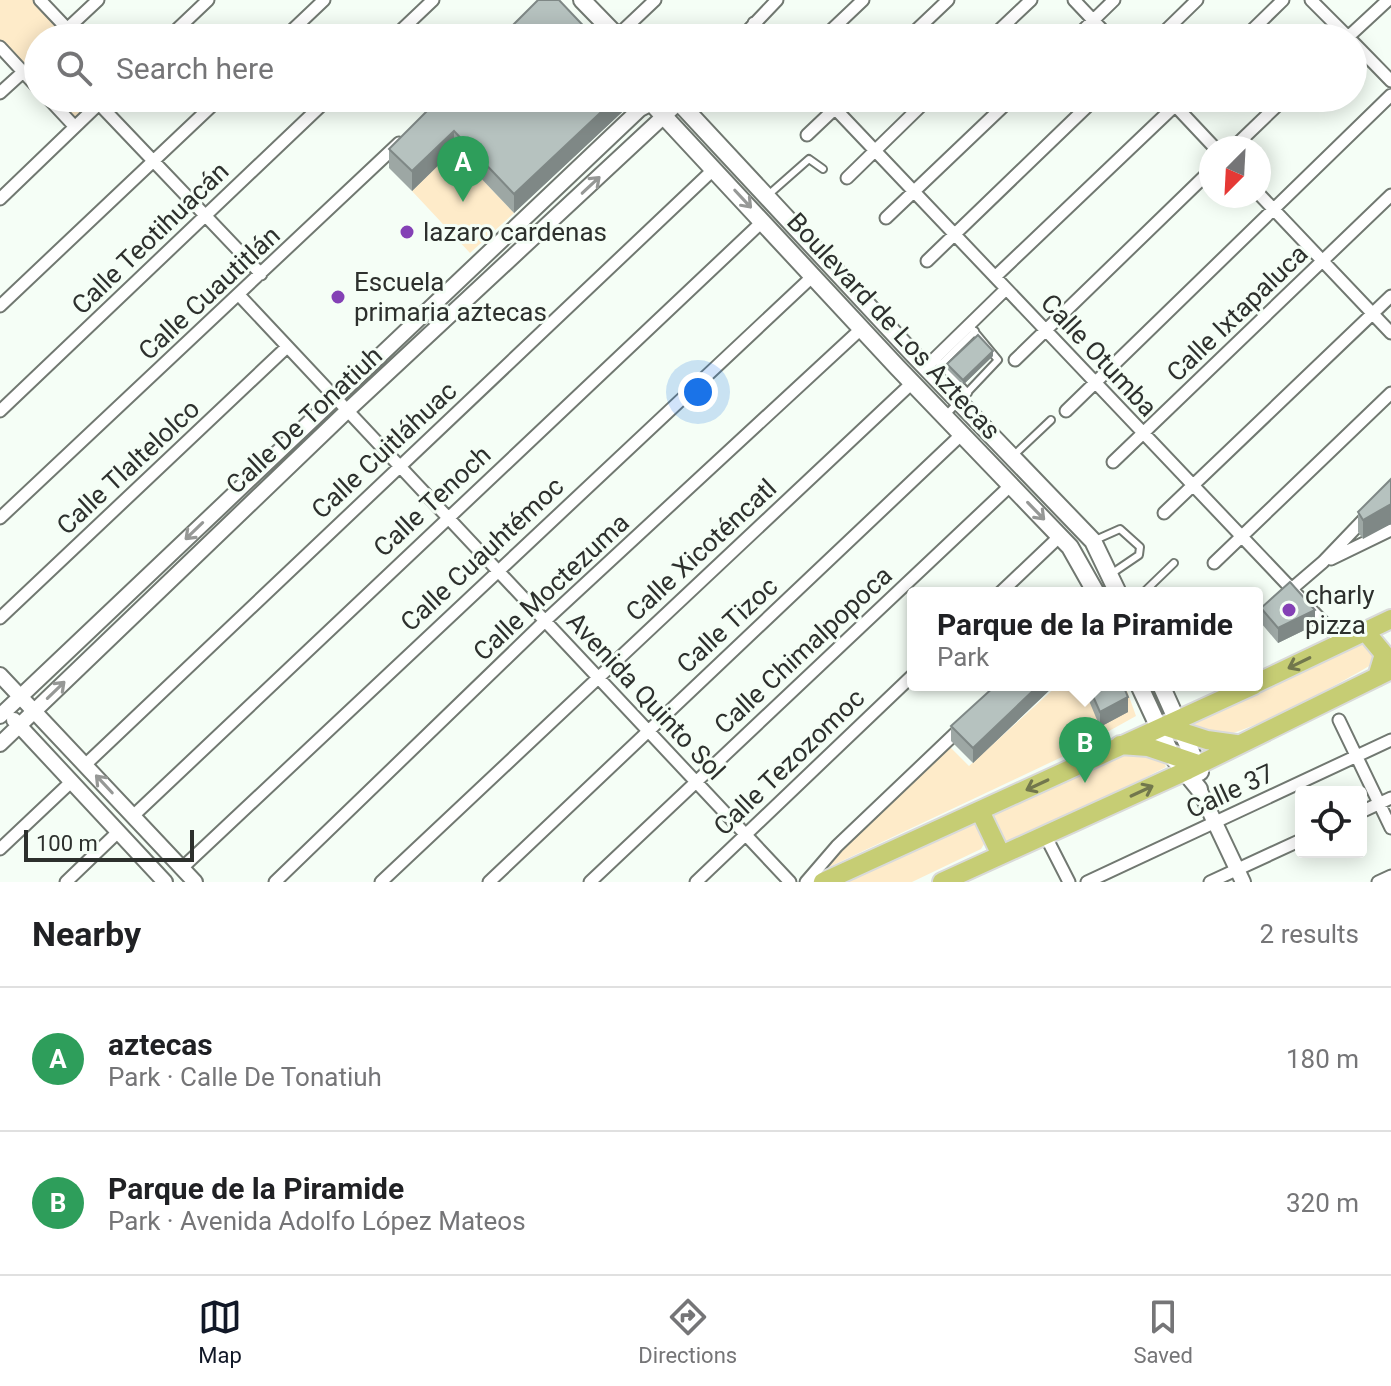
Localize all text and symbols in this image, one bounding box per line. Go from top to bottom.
search box [24,24,1367,112]
icon: search [52,46,96,90]
text: Search here [116,51,274,86]
pin: A [437,136,489,202]
north arrow [1199,136,1271,208]
street label: Calle Teotihuacán [65,156,235,320]
one-way arrow [581,175,601,194]
one-way arrow [733,189,752,209]
street label: Boulevard de Los Aztecas [781,207,1007,445]
place label: lazaro cardenas [423,217,607,247]
street label: Calle Cuautitlán [132,220,286,366]
marker: lazaro cardenas [398,223,416,241]
street label: Calle Ixtapaluca [1161,238,1313,388]
place label: Escuela primaria aztecas [354,267,547,327]
marker: Escuela primaria aztecas [329,288,347,306]
street label: Calle Otumba [1035,288,1163,422]
street label: Calle De Tonatiuh [220,340,388,500]
your location [678,372,718,412]
street label: Calle Cuitláhuac [305,375,463,525]
street label: Calle Tlaltelolco [51,393,205,541]
street label: Calle Tenoch [367,439,497,563]
street label: Calle Cuauhtémoc [394,471,570,637]
street label: Calle Xicoténcatl [620,473,782,627]
one-way arrow [1026,501,1045,520]
street label: Calle Moctezuma [467,507,635,667]
one-way arrow [184,521,204,540]
street label: Calle Chimalpopoca [708,560,898,740]
street label: Calle Tizoc [671,571,783,679]
place label: charly pizza [1305,580,1375,640]
popup [907,587,1263,691]
marker: charly pizza [1280,601,1298,619]
street label: Avenida Quinto Sol [561,606,731,786]
text: Parque de la Piramide [937,607,1233,642]
text: Park [937,642,989,672]
one-way arrow [1287,656,1311,671]
one-way arrow [46,681,65,700]
street label: Calle Tezozomoc [708,683,870,841]
pin: B [1059,717,1111,783]
street label: Calle 37 [1181,758,1279,824]
one-way arrow [95,775,113,795]
one-way arrow [1025,778,1049,793]
one-way arrow [1129,782,1154,797]
map controls [1295,786,1367,858]
button: locate [1295,786,1367,858]
scale bar [24,826,194,862]
text: 100 m [36,831,98,856]
text: Nearby [32,914,141,954]
text: 2 results [1260,919,1359,949]
text: aztecas [108,1027,213,1062]
text: A [49,1044,67,1074]
text: 180 m [1286,1044,1359,1074]
text: Park · Calle De Tonatiuh [108,1062,382,1092]
text: Parque de la Piramide [108,1171,404,1206]
text: B [50,1188,66,1218]
text: 320 m [1286,1188,1359,1218]
text: Park · Avenida Adolfo López Mateos [108,1206,526,1236]
tab: Map [198,1295,242,1368]
tab: Directions [638,1295,737,1368]
tab: Saved [1133,1295,1193,1368]

